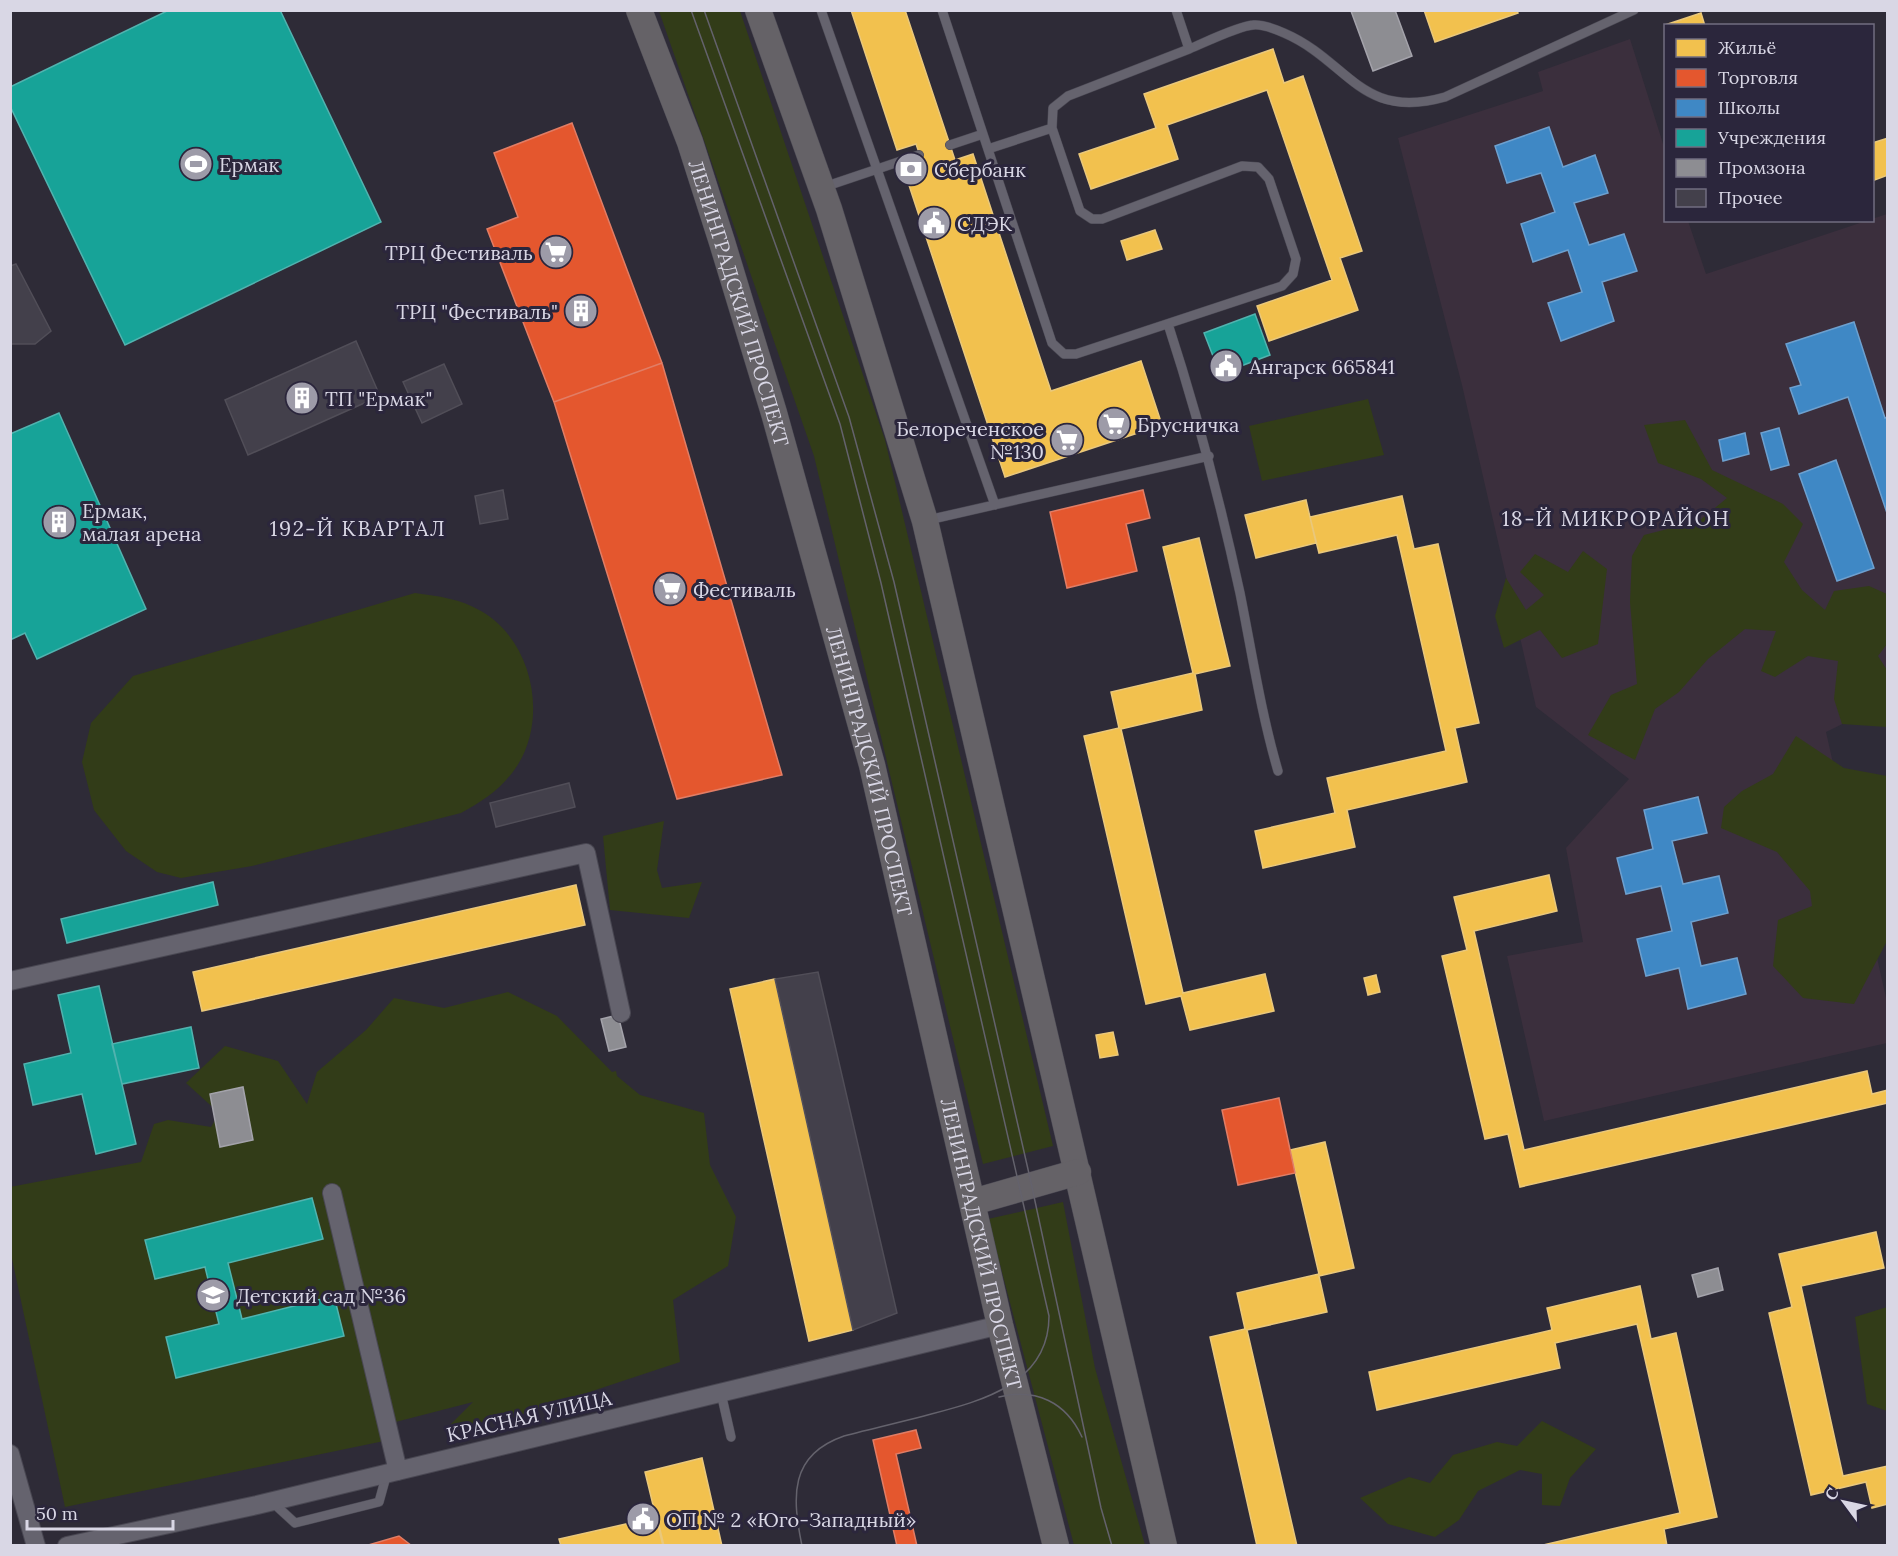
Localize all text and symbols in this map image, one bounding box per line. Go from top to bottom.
legend [1664,24,1874,222]
text: Жильё [1718,36,1776,59]
text: Торговля [1718,66,1798,89]
text: Школы [1718,96,1780,119]
text: Учреждения [1717,126,1826,149]
sports icon: Ермак [178,146,214,182]
bank icon: Сбербанк [893,151,929,187]
place label: Ермак [219,152,279,177]
text: Промзона [1718,156,1806,179]
street label: ЛЕНИНГРАДСКИЙ ПРОСПЕКТ [684,157,795,449]
place label: Сбербанк [934,157,1026,182]
text: Прочее [1718,186,1783,209]
public building icon: СДЭК [916,205,952,241]
place label: СДЭК [957,211,1013,236]
supermarket icon: ТРЦ Фестиваль [538,234,574,270]
place label: ТРЦ Фестиваль [385,240,533,265]
building icon: ТРЦ "Фестиваль" [563,293,599,329]
place label: ТРЦ "Фестиваль" [396,299,558,324]
public building icon: Ангарск 665841 [1208,348,1244,384]
place label: Ангарск 665841 [1248,354,1395,379]
building icon: ТП "Ермак" [284,380,320,416]
place label: ТП "Ермак" [325,386,432,411]
supermarket icon: Брусничка [1096,406,1132,442]
place label: Брусничка [1137,412,1239,437]
place label: Белореченское №130 [896,416,1044,464]
supermarket icon: Белореченское №130 [1049,422,1085,458]
place label: Ермак, малая арена [82,498,201,546]
building icon: Ермак, малая арена [41,504,77,540]
district label: 18-Й МИКРОРАЙОН [1502,505,1730,532]
district label: 192-Й КВАРТАЛ [270,515,446,542]
supermarket icon: Фестиваль [652,571,688,607]
place label: Фестиваль [693,577,796,602]
street label: ЛЕНИНГРАДСКИЙ ПРОСПЕКТ [821,623,919,919]
street label: ЛЕНИНГРАДСКИЙ ПРОСПЕКТ [936,1096,1028,1392]
school or university icon: Детский сад №36 [195,1277,231,1313]
place label: Детский сад №36 [236,1283,406,1308]
street label: КРАСНАЯ УЛИЦА [444,1385,614,1447]
north arrow [1814,1472,1874,1532]
text: С [1820,1484,1843,1504]
scale bar [27,1493,172,1531]
public building icon: ОП № 2 «Юго-Западный» [625,1501,661,1537]
text: 50 m [36,1502,78,1525]
place label: ОП № 2 «Юго-Западный» [666,1507,916,1532]

